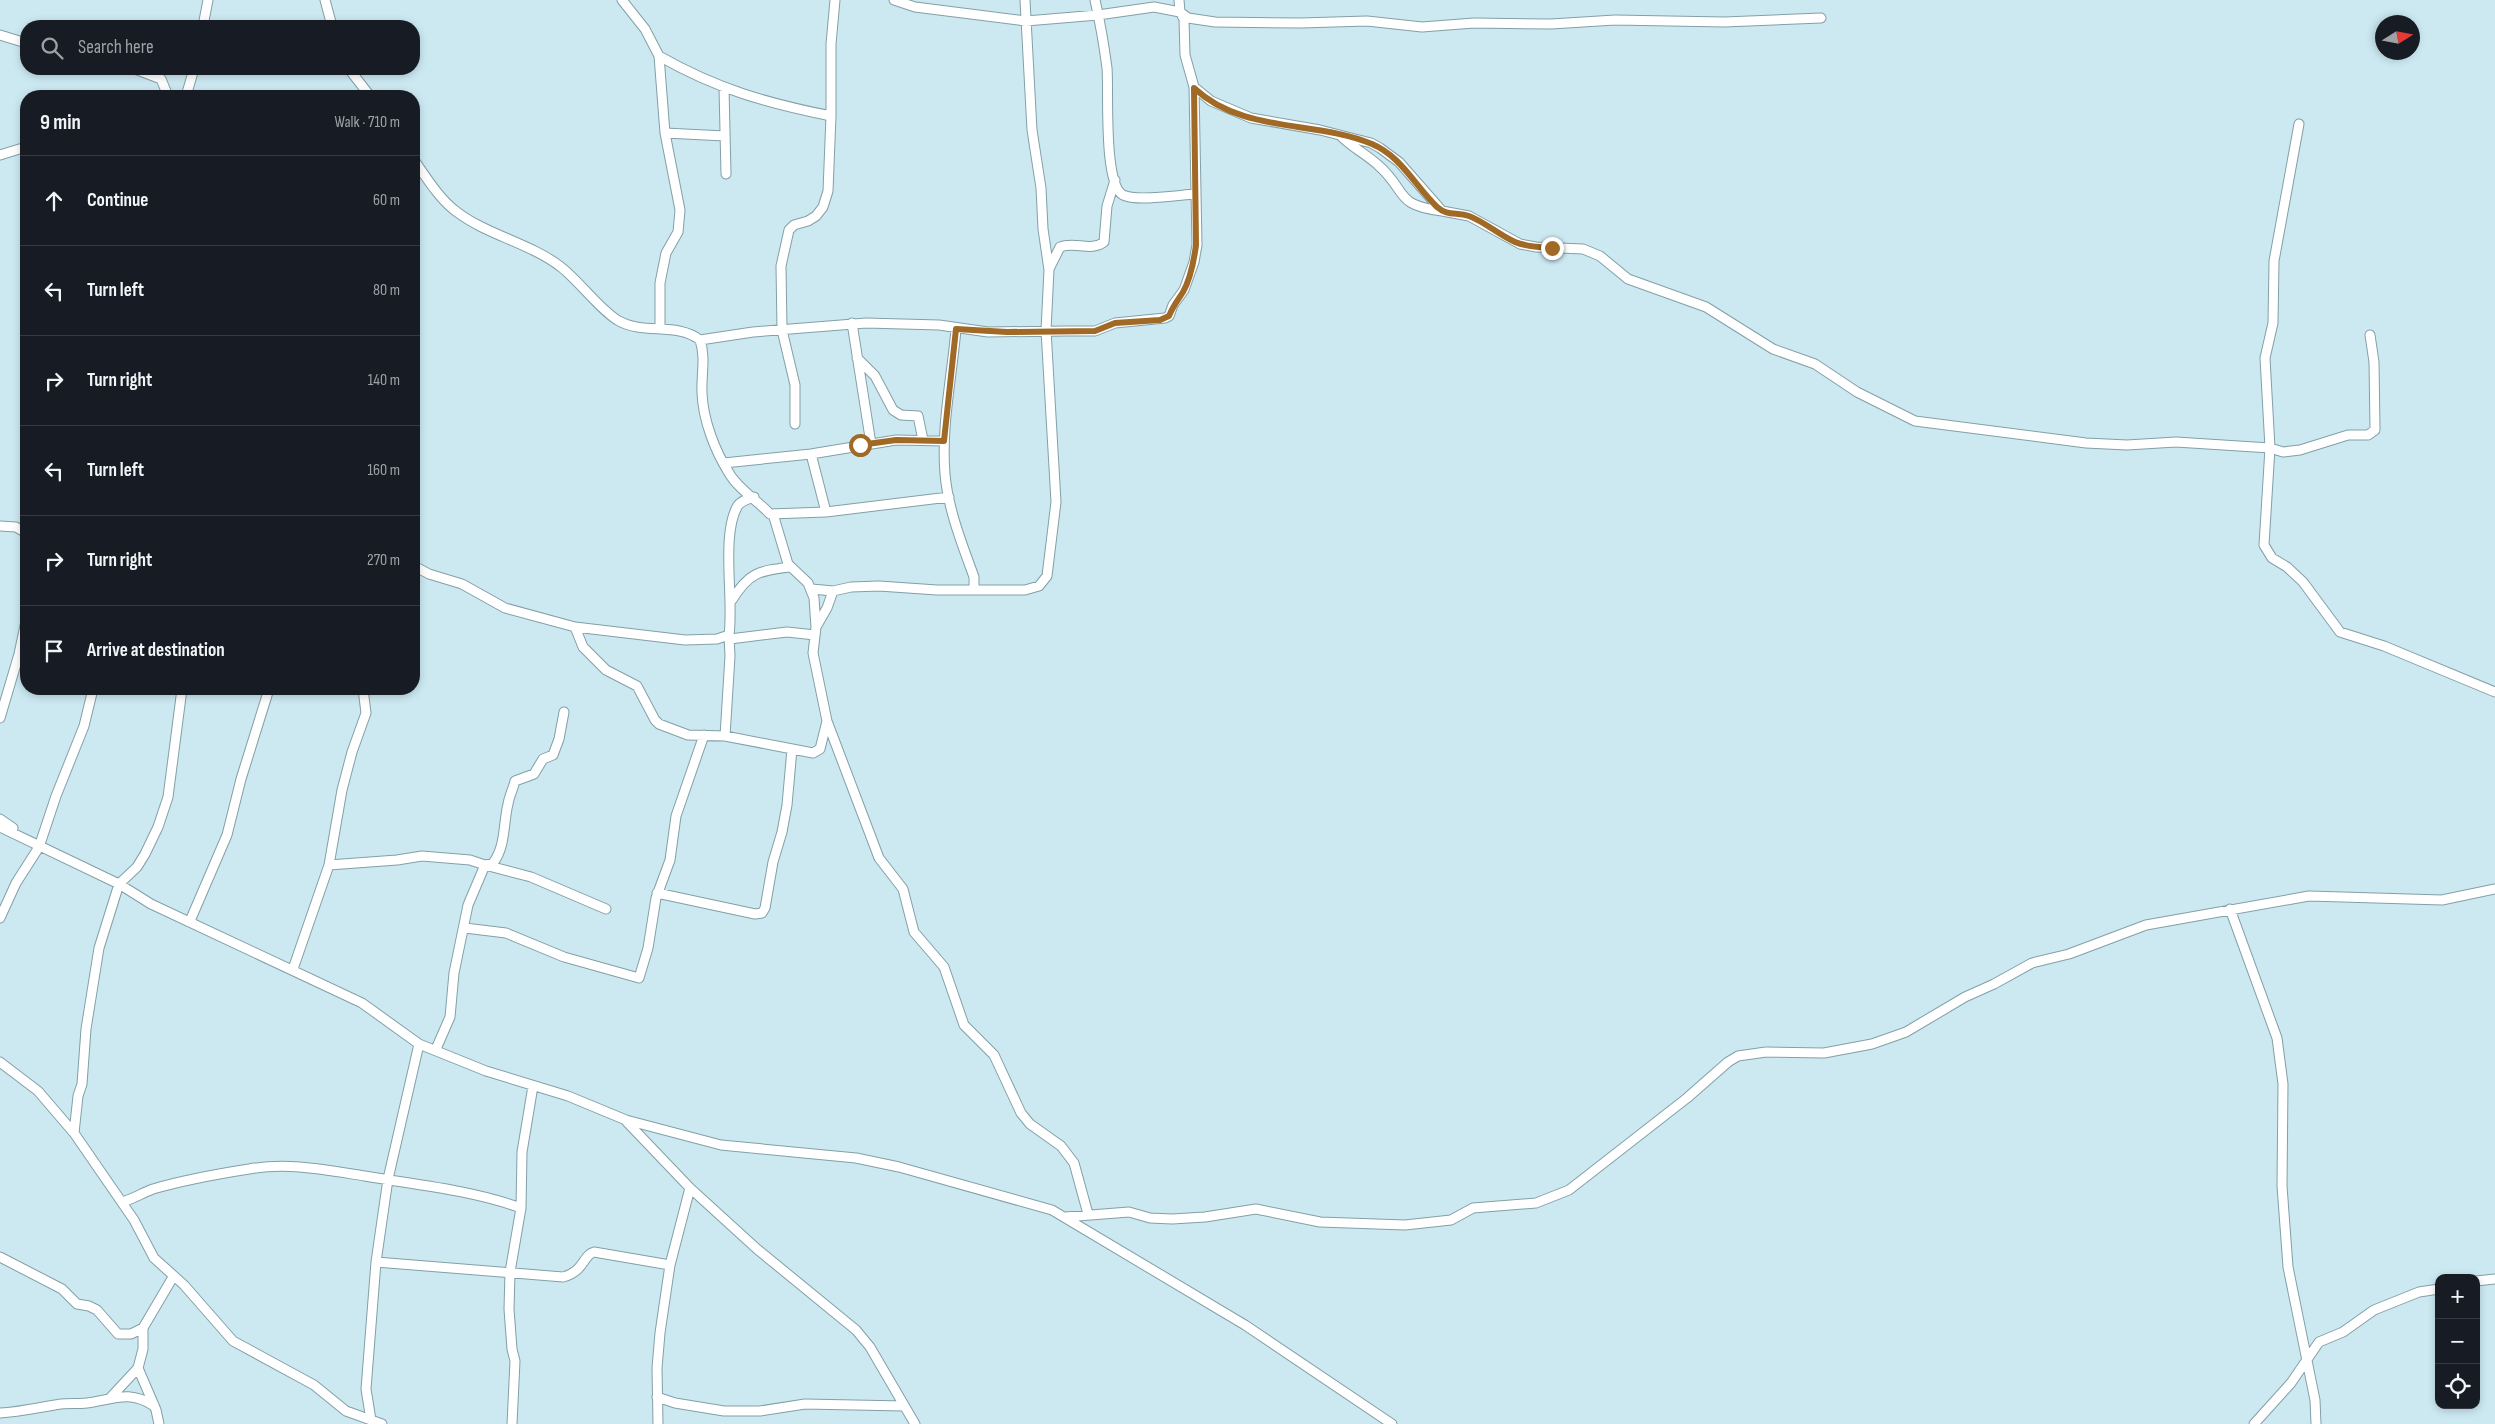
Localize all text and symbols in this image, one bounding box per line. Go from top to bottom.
north arrow [2375,15,2420,60]
search box [20,20,420,75]
icon: search [38,34,66,62]
text: Search here [78,36,154,59]
text: 9 min [40,110,81,135]
text: Walk · 710 m [334,113,400,132]
icon: ahead [40,187,68,215]
text: Continue [87,189,148,212]
text: 60 m [373,191,400,210]
route end [1541,237,1564,260]
icon: left [40,277,68,305]
text: Turn left [87,279,144,302]
text: 80 m [373,281,400,300]
icon: right [40,367,68,395]
text: Turn right [87,369,152,392]
text: 140 m [368,371,400,390]
route start [849,434,872,457]
icon: left [40,457,68,485]
text: Turn left [87,459,144,482]
text: 160 m [367,461,400,480]
icon: right [40,547,68,575]
text: Turn right [87,549,152,572]
text: 270 m [367,551,400,570]
icon: arrive [40,637,68,665]
text: Arrive at destination [87,639,225,662]
map controls [2435,1274,2480,1409]
button: + [2435,1274,2480,1319]
button: − [2435,1319,2480,1364]
button: locate [2435,1364,2480,1409]

